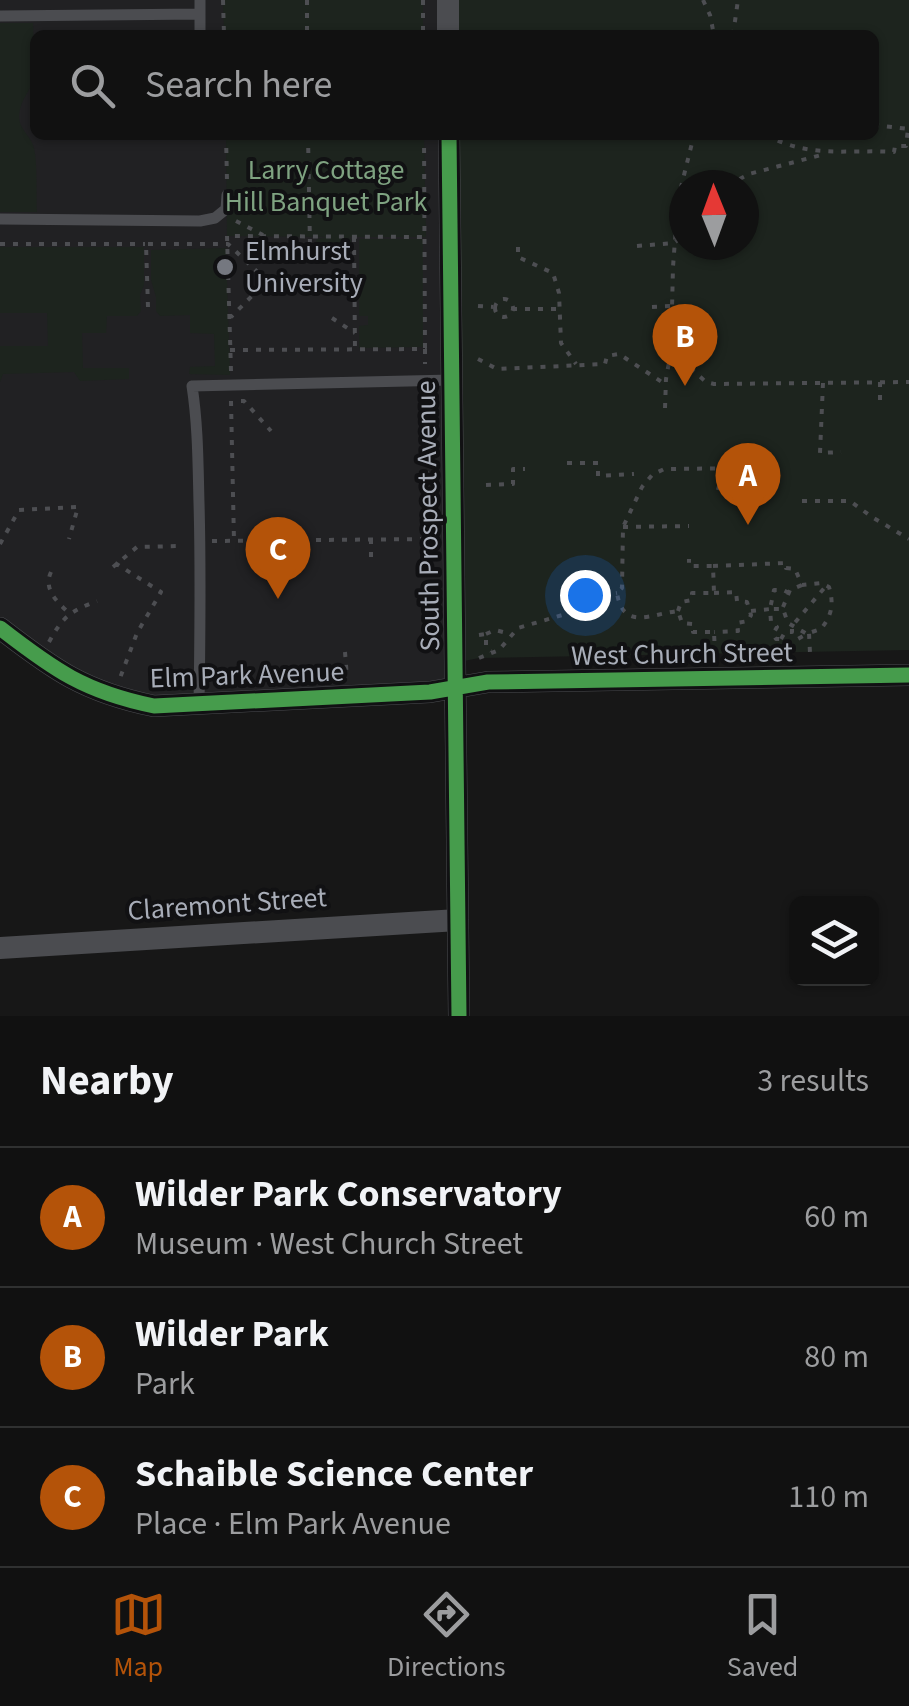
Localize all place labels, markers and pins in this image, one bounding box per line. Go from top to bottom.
place label: Elmhurst University [245,231,363,303]
marker: Elmhurst University [214,256,236,278]
pin: B [652,304,718,386]
pin: A [716,442,780,525]
pin: C [246,516,310,599]

